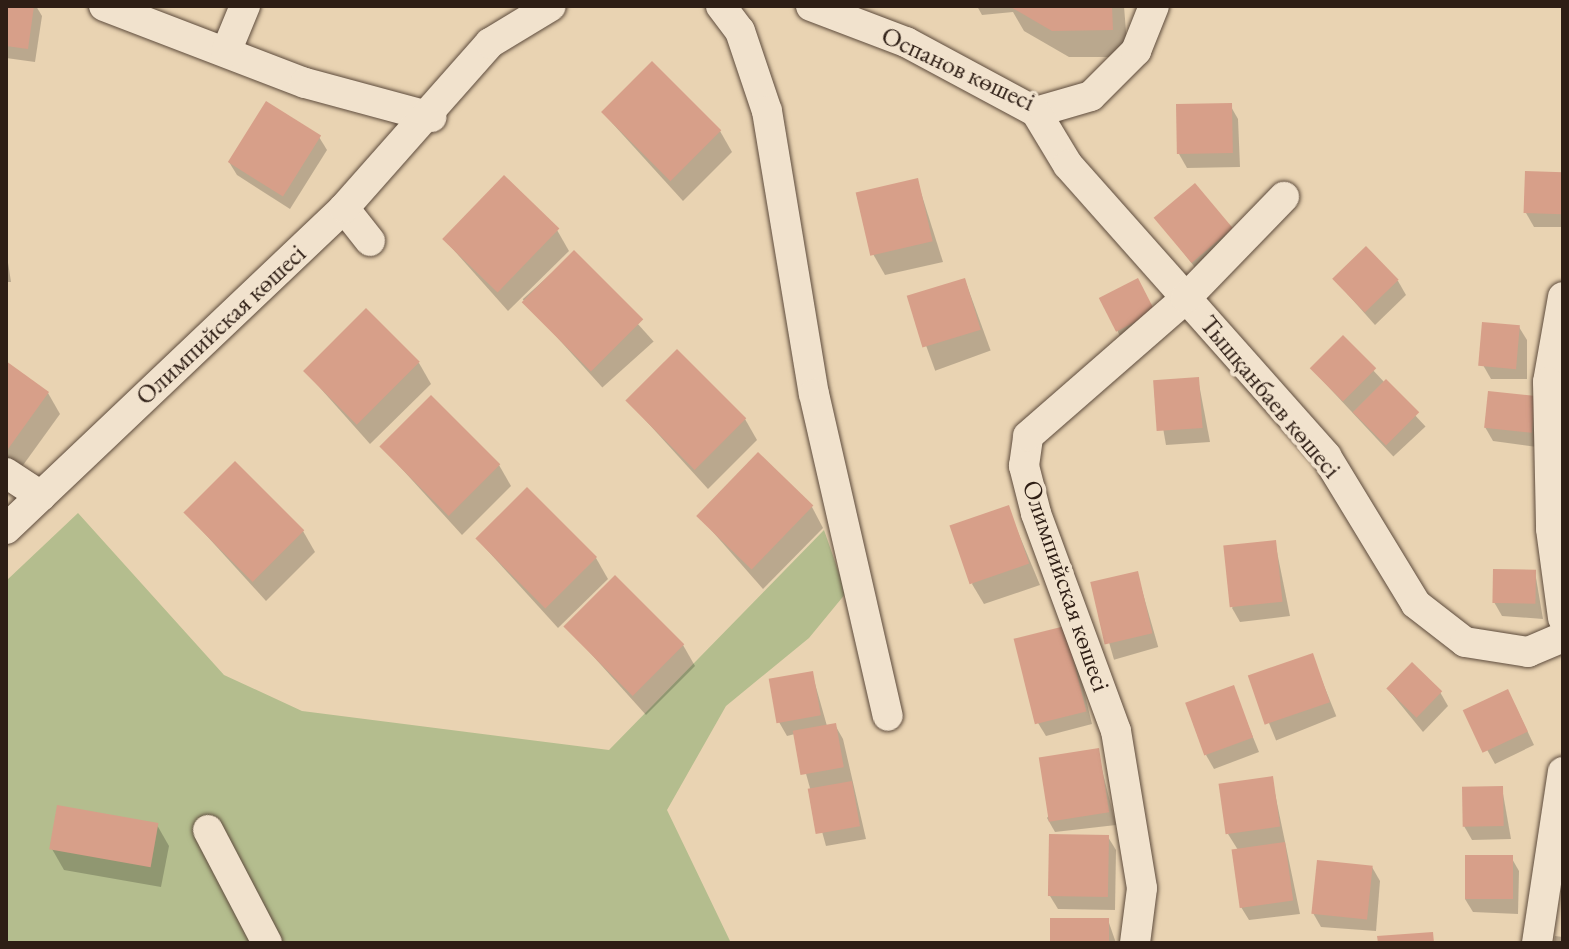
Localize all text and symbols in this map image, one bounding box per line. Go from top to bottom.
street label: Оспанов көшесі [876,20,1040,118]
street label: Олимпийская көшесі [129,238,313,412]
street label: Тышқанбаев көшесі [1193,309,1347,485]
street label: Олимпийская көшесі [1015,476,1117,696]

